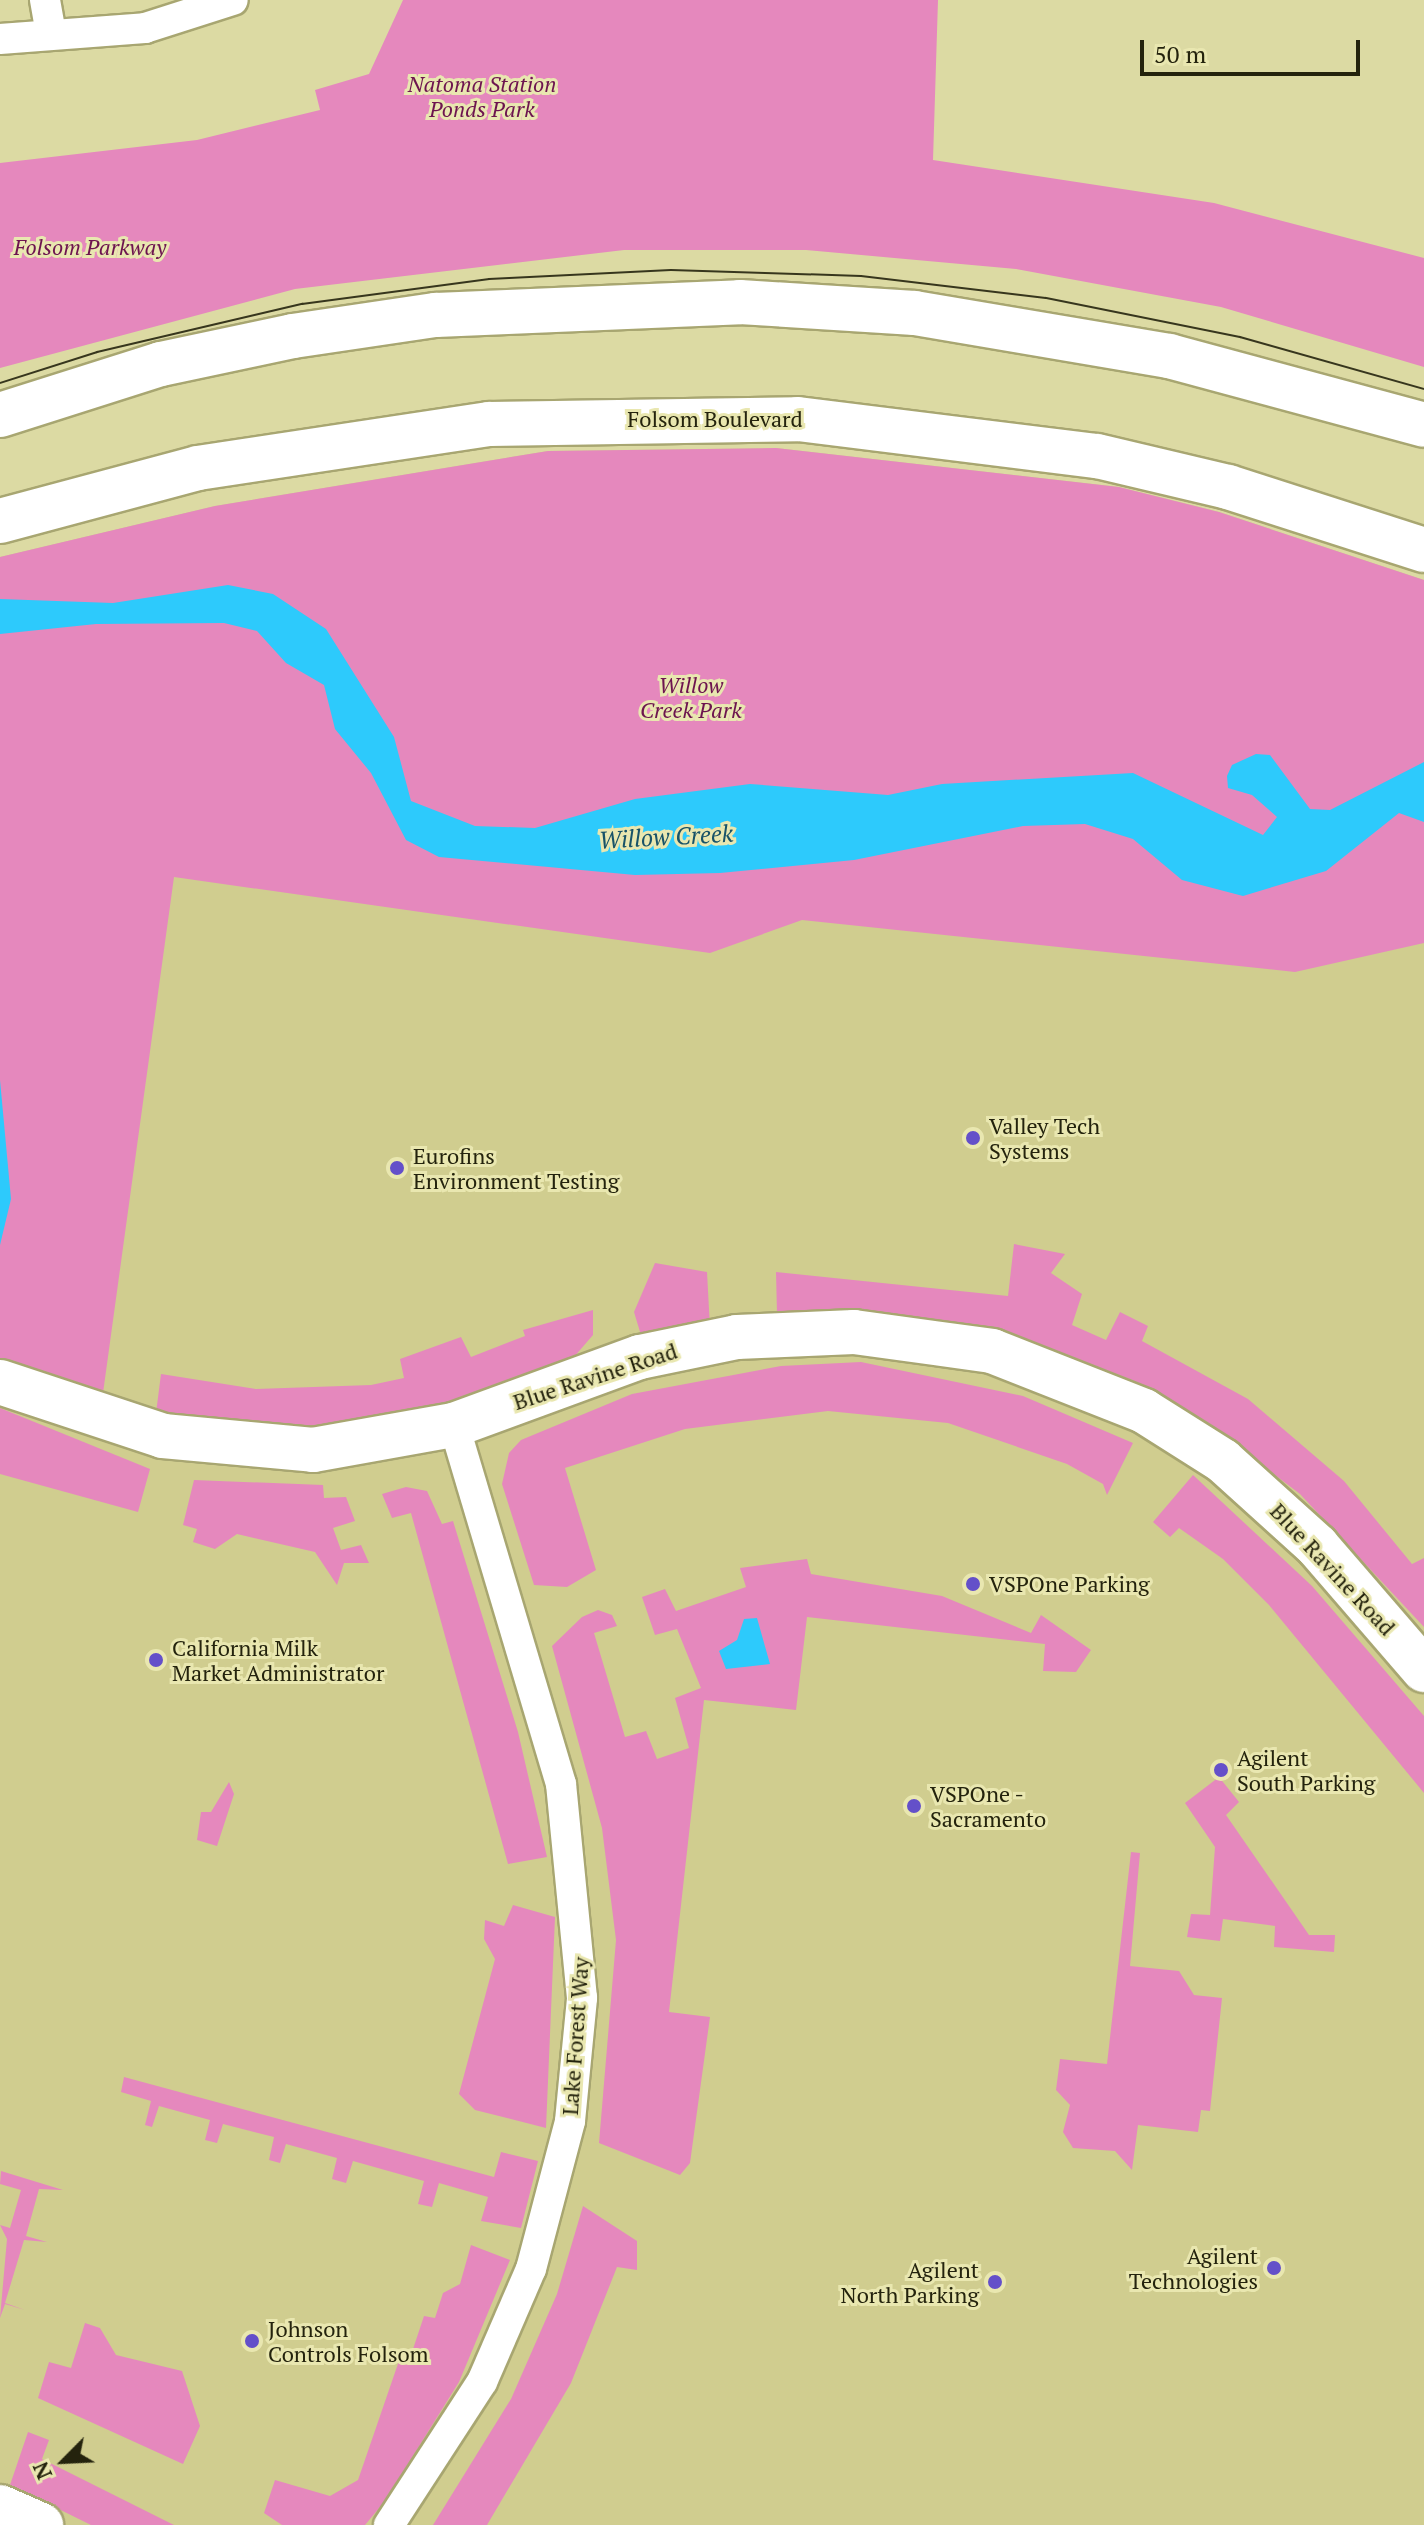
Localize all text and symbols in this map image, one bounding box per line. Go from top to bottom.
scale bar [1144,24,1364,74]
text: 50 m [1154,38,1206,70]
park label: Natoma Station Ponds Park [408,70,556,122]
park label: Folsom Parkway [14,234,166,260]
street label: Folsom Boulevard [627,406,803,432]
park label: Willow Creek Park [640,671,742,722]
water label: Willow Creek [598,819,734,855]
place label: Valley Tech Systems [989,1112,1100,1164]
marker: Valley Tech Systems [964,1129,982,1147]
place label: Eurofins Environment Testing [413,1142,619,1194]
marker: Eurofins Environment Testing [388,1159,406,1177]
street label: Blue Ravine Road [510,1337,680,1415]
street label: Blue Ravine Road [1265,1498,1401,1640]
place label: VSPOne Parking [989,1571,1150,1597]
marker: VSPOne Parking [964,1575,982,1593]
place label: California Milk Market Administrator [172,1634,385,1686]
marker: California Milk Market Administrator [147,1651,165,1669]
place label: Agilent South Parking [1237,1744,1375,1796]
marker: Agilent South Parking [1212,1761,1230,1779]
place label: VSPOne - Sacramento [930,1780,1046,1832]
marker: VSPOne - Sacramento [905,1797,923,1815]
street label: Lake Forest Way [556,1956,594,2116]
place label: Agilent Technologies [1129,2242,1258,2294]
place label: Agilent North Parking [841,2256,979,2308]
marker: Agilent Technologies [1265,2259,1283,2277]
marker: Agilent North Parking [986,2273,1004,2291]
place label: Johnson Controls Folsom [268,2315,429,2366]
marker: Johnson Controls Folsom [243,2332,261,2350]
north arrow [24,2421,104,2501]
text: N [25,2457,58,2484]

